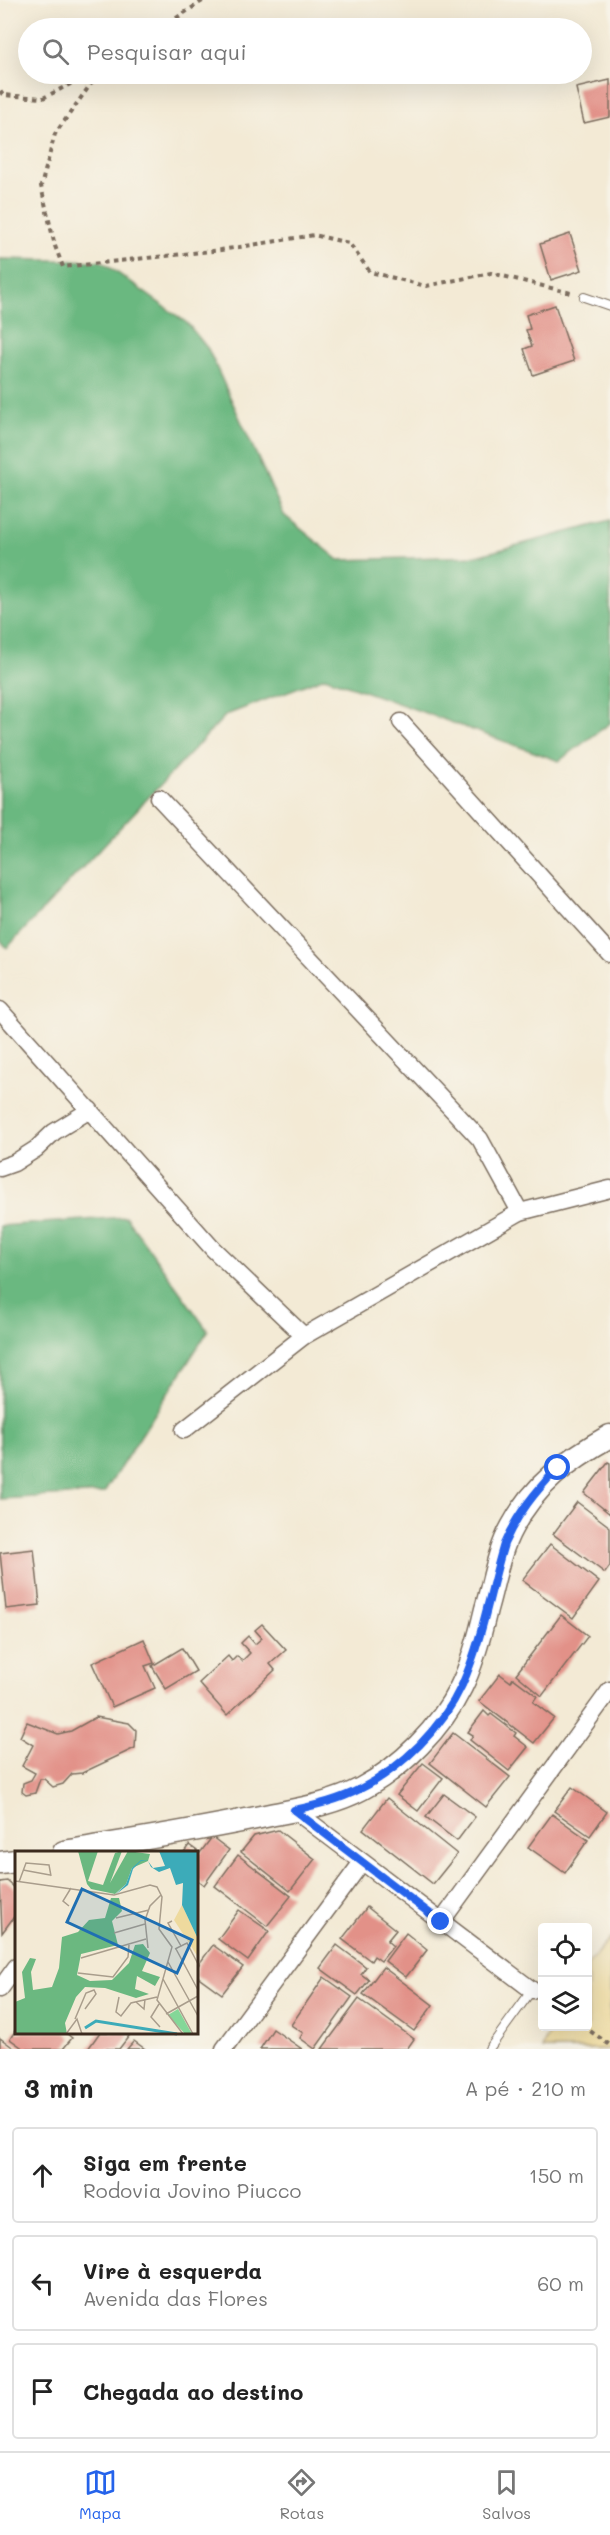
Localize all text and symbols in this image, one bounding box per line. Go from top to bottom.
search box [18,18,592,84]
icon: search [39,35,72,68]
text: Pesquisar aqui [87,37,247,66]
route start [544,1454,570,1480]
inset map [15,1851,198,2034]
route end [427,1908,453,1934]
map controls [538,1923,592,2031]
button: locate [538,1923,592,1977]
button: layers [538,1977,592,2031]
text: 3 min [24,2071,93,2105]
text: A pé · 210 m [465,2075,586,2101]
text: Siga em frente [83,2148,247,2177]
icon: ahead [26,2159,59,2192]
text: 150 m [529,2162,584,2188]
text: Rodovia Jovino Piucco [83,2177,301,2203]
text: Vire à esquerda [83,2256,262,2285]
icon: left [26,2267,59,2300]
text: 60 m [537,2270,584,2296]
text: Avenida das Flores [83,2285,268,2311]
icon: arrive [26,2375,59,2408]
text: Chegada ao destino [83,2377,303,2406]
tab: Mapa [79,2466,122,2523]
tab: Rotas [280,2466,324,2523]
tab: Salvos [482,2466,531,2523]

